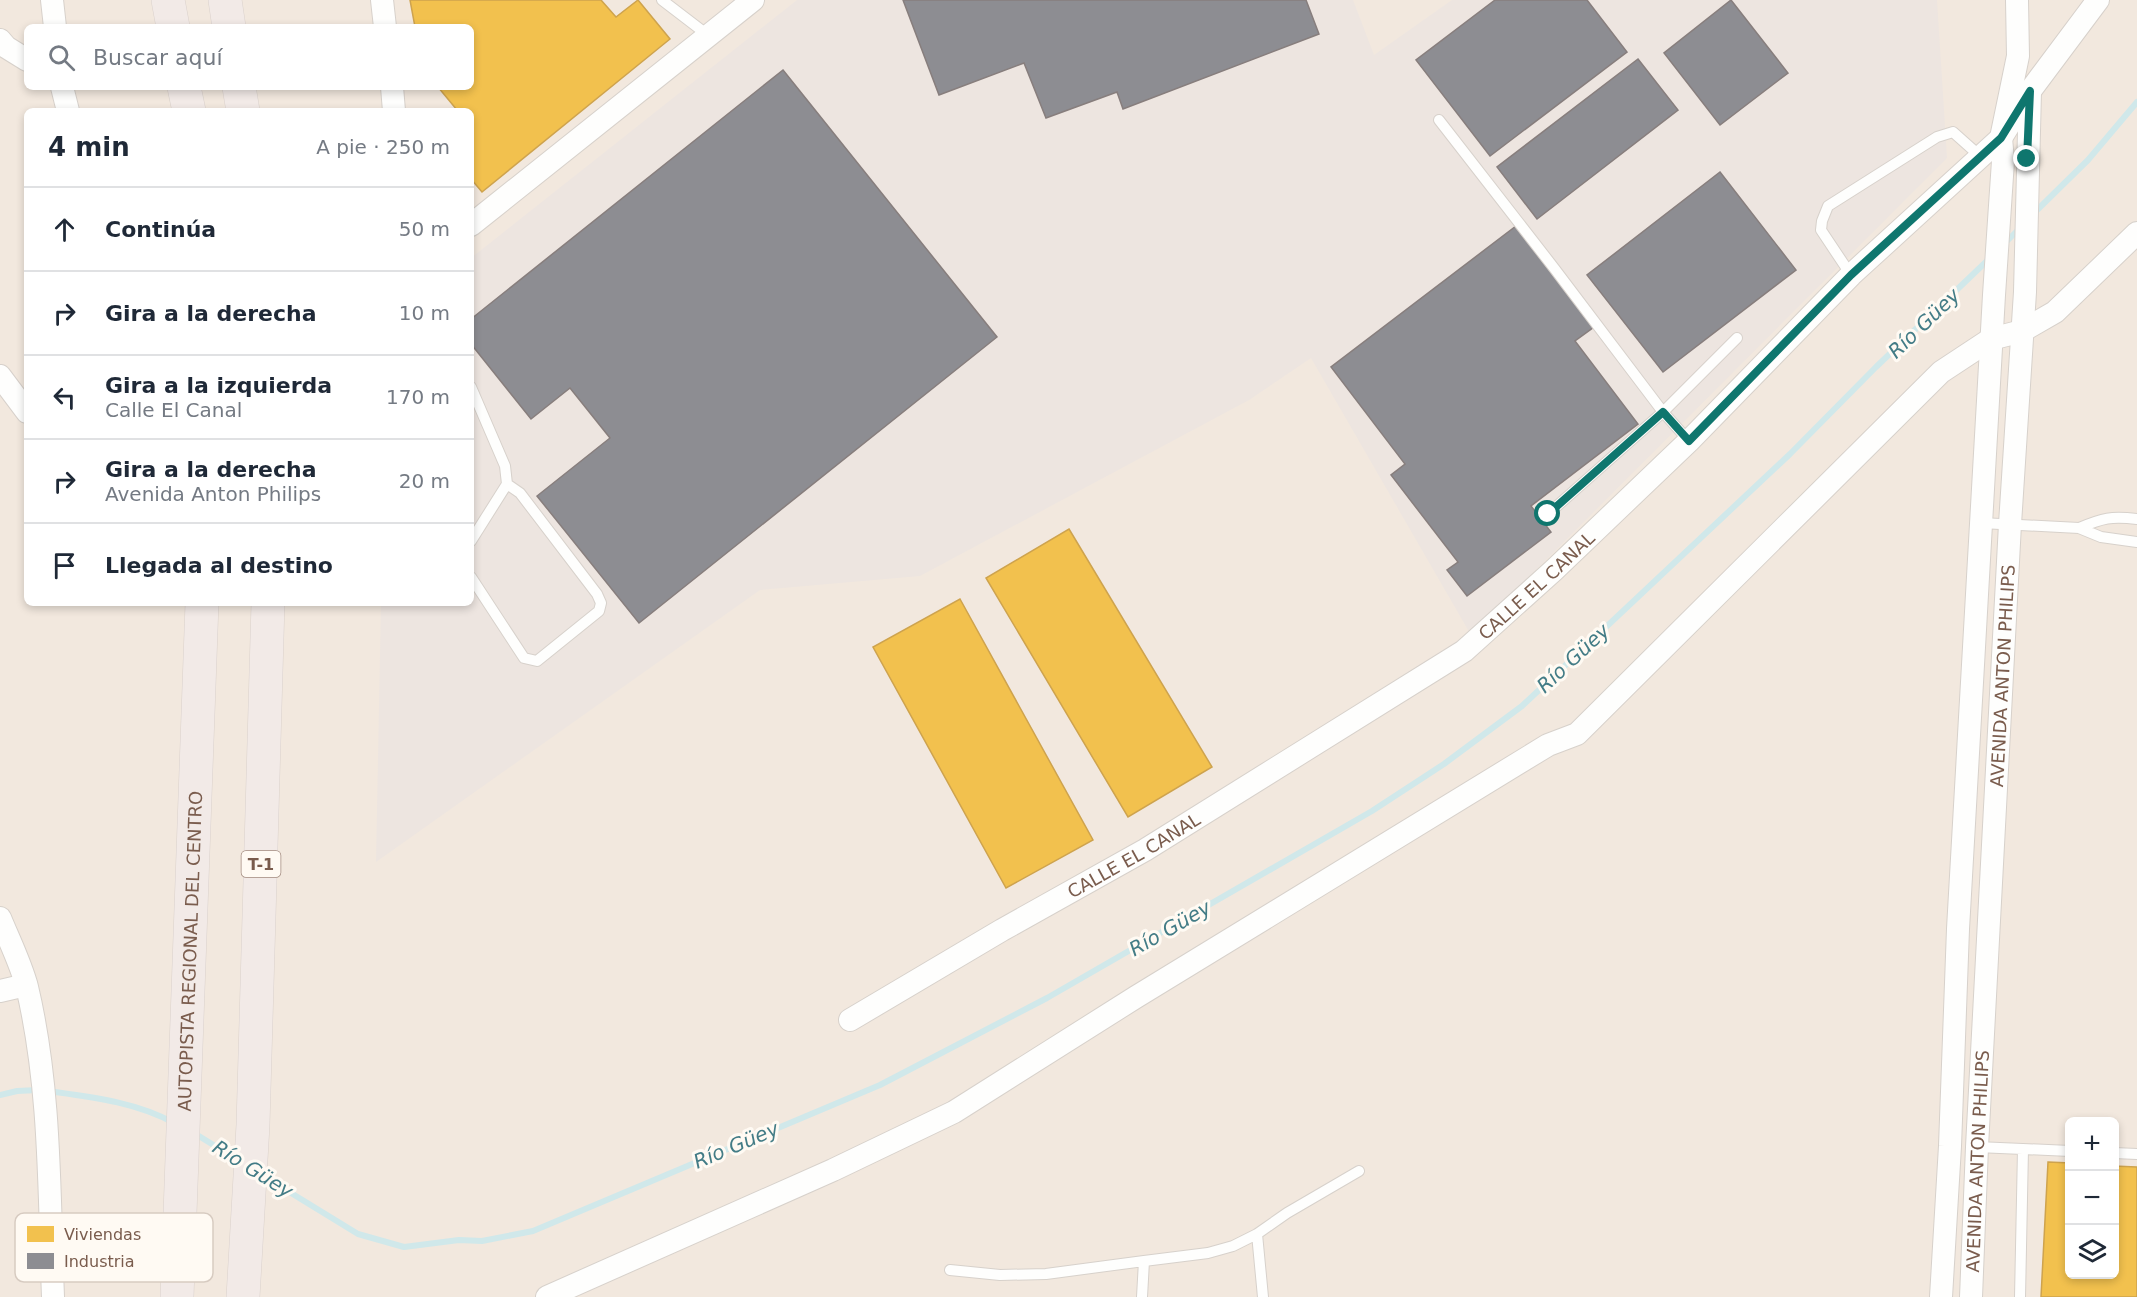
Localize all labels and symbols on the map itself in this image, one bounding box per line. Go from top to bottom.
route end [2013,145,2039,171]
water label: Río Güey [1883,282,1966,363]
route start [1534,500,1560,526]
street label: CALLE EL CANAL [1474,527,1598,644]
street label: AVENIDA ANTON PHILIPS [1986,564,2018,788]
water label: Río Güey [1532,618,1615,698]
street label: AUTOPISTA REGIONAL DEL CENTRO [173,790,206,1112]
street label: CALLE EL CANAL [1064,808,1204,902]
road number: T-1 [242,851,280,877]
water label: Río Güey [1125,894,1216,961]
street label: AVENIDA ANTON PHILIPS [1961,1049,1993,1273]
water label: Río Güey [690,1116,783,1174]
water label: Río Güey [208,1135,299,1204]
legend [15,1213,213,1282]
text: Viviendas [64,1225,141,1244]
text: Industria [64,1252,135,1271]

